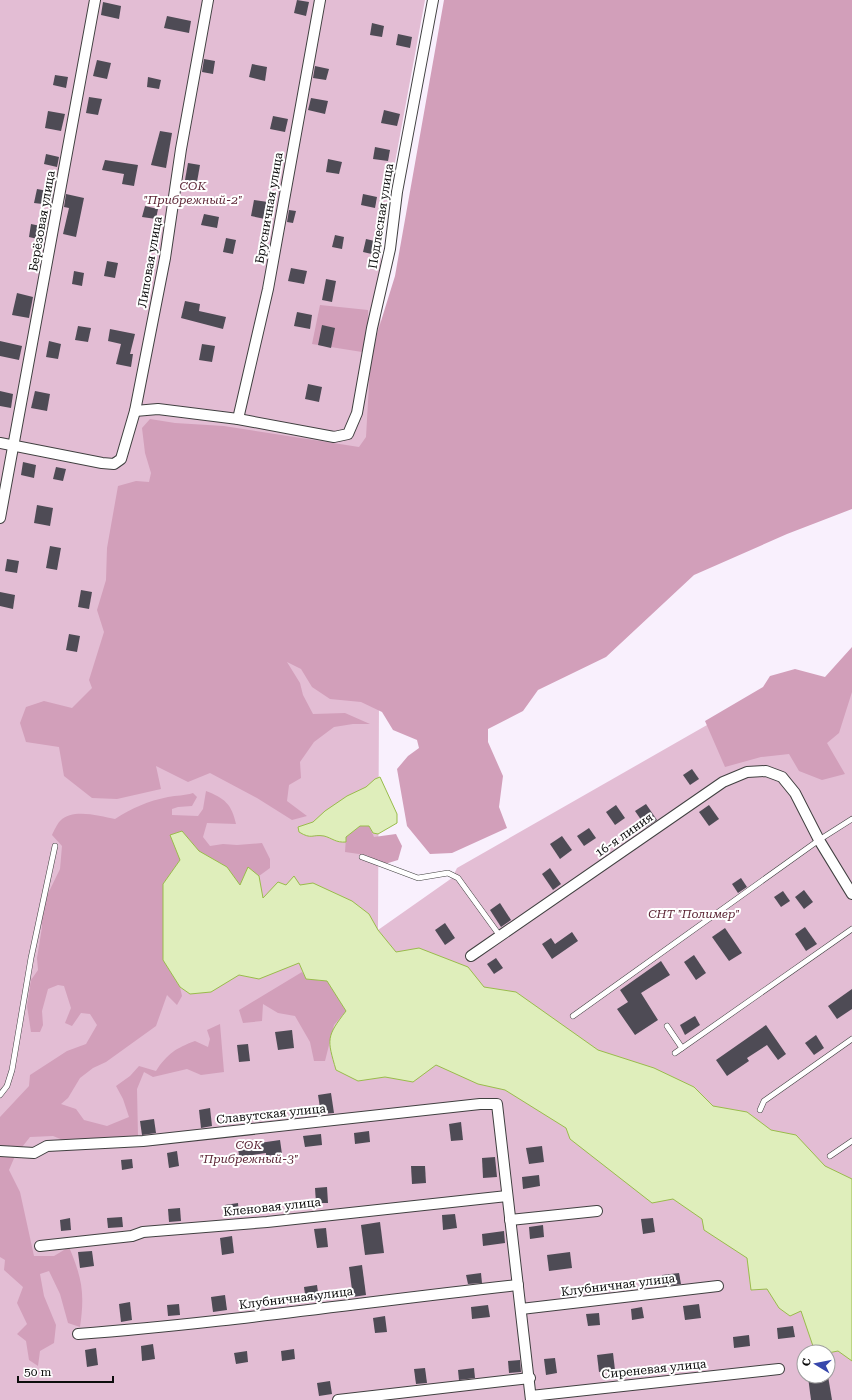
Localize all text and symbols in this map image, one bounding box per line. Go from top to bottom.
street label: Брусничная улица [252,151,286,265]
street label: Подлесная улица [366,162,396,270]
street label: Берёзовая улица [26,169,58,273]
park label: СОК "Прибрежный-2" [143,179,243,207]
street label: Липовая улица [135,215,165,309]
street label: 16-я линия [593,810,656,860]
park label: СНТ "Полимер" [648,907,740,921]
street label: Славутская улица [215,1101,327,1127]
park label: СОК "Прибрежный-3" [199,1138,299,1166]
street label: Кленовая улица [223,1195,322,1219]
street label: Клубничная улица [560,1271,676,1299]
street label: Клубничная улица [238,1284,354,1312]
north arrow [796,1344,836,1384]
street label: Сиреневая улица [601,1356,708,1381]
text: С [800,1357,814,1367]
scale bar [18,1358,113,1384]
text: 50 m [24,1365,51,1379]

